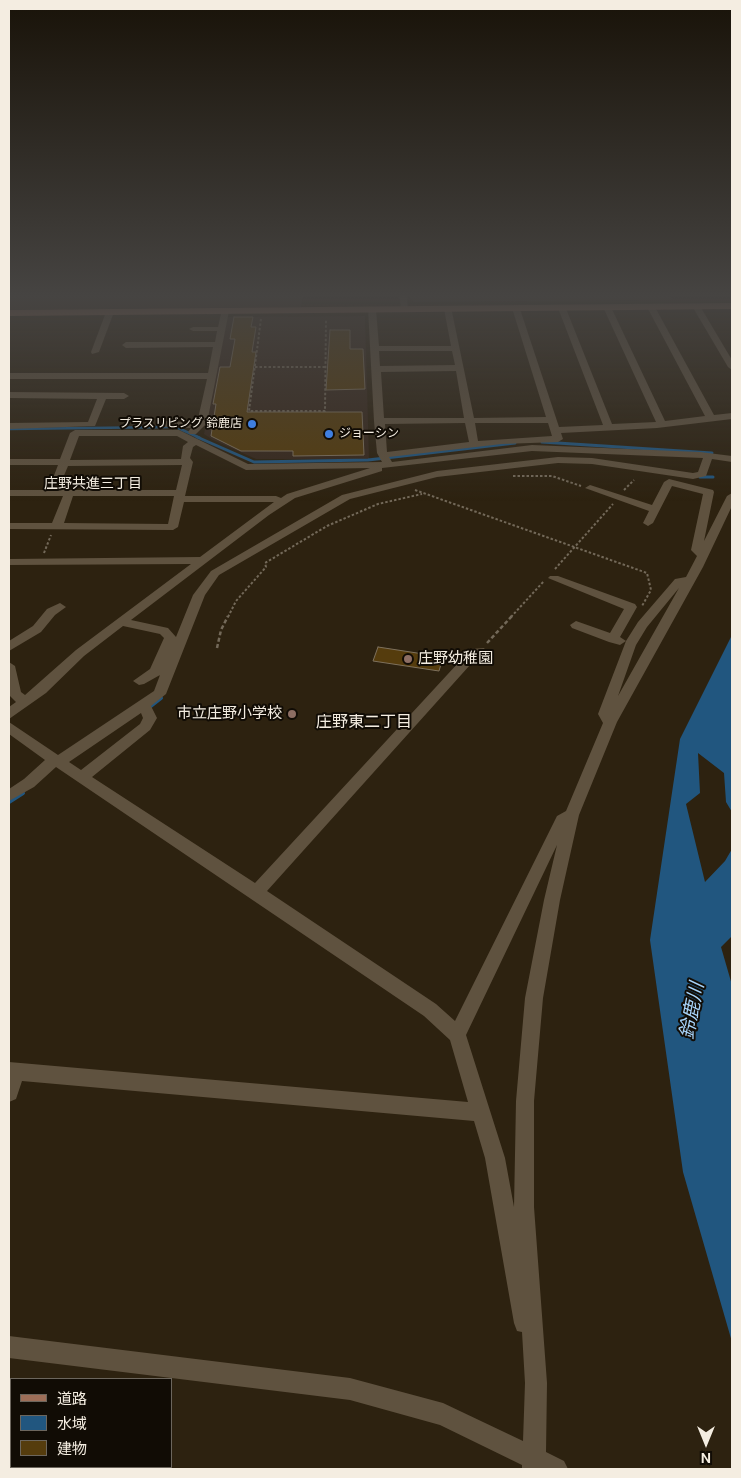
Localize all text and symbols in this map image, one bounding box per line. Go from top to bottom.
place label: プラスリビング 鈴鹿店 [119,417,242,431]
marker: プラスリビング 鈴鹿店 [246,418,258,430]
place label: ジョーシン [339,427,399,441]
marker: ジョーシン [323,428,335,440]
district label: 庄野共進三丁目 [44,476,142,492]
place label: 庄野幼稚園 [418,650,493,668]
marker: 庄野幼稚園 [402,653,414,665]
place label: 市立庄野小学校 [177,705,282,723]
marker: 市立庄野小学校 [286,708,298,720]
district label: 庄野東二丁目 [316,713,412,733]
water label: 鈴鹿川 [676,981,710,1041]
legend [10,1378,172,1468]
text: 道路 [57,1389,87,1409]
text: 水域 [57,1414,87,1434]
north arrow [681,1418,731,1468]
text: 建物 [57,1439,87,1459]
text: N [701,1449,711,1467]

